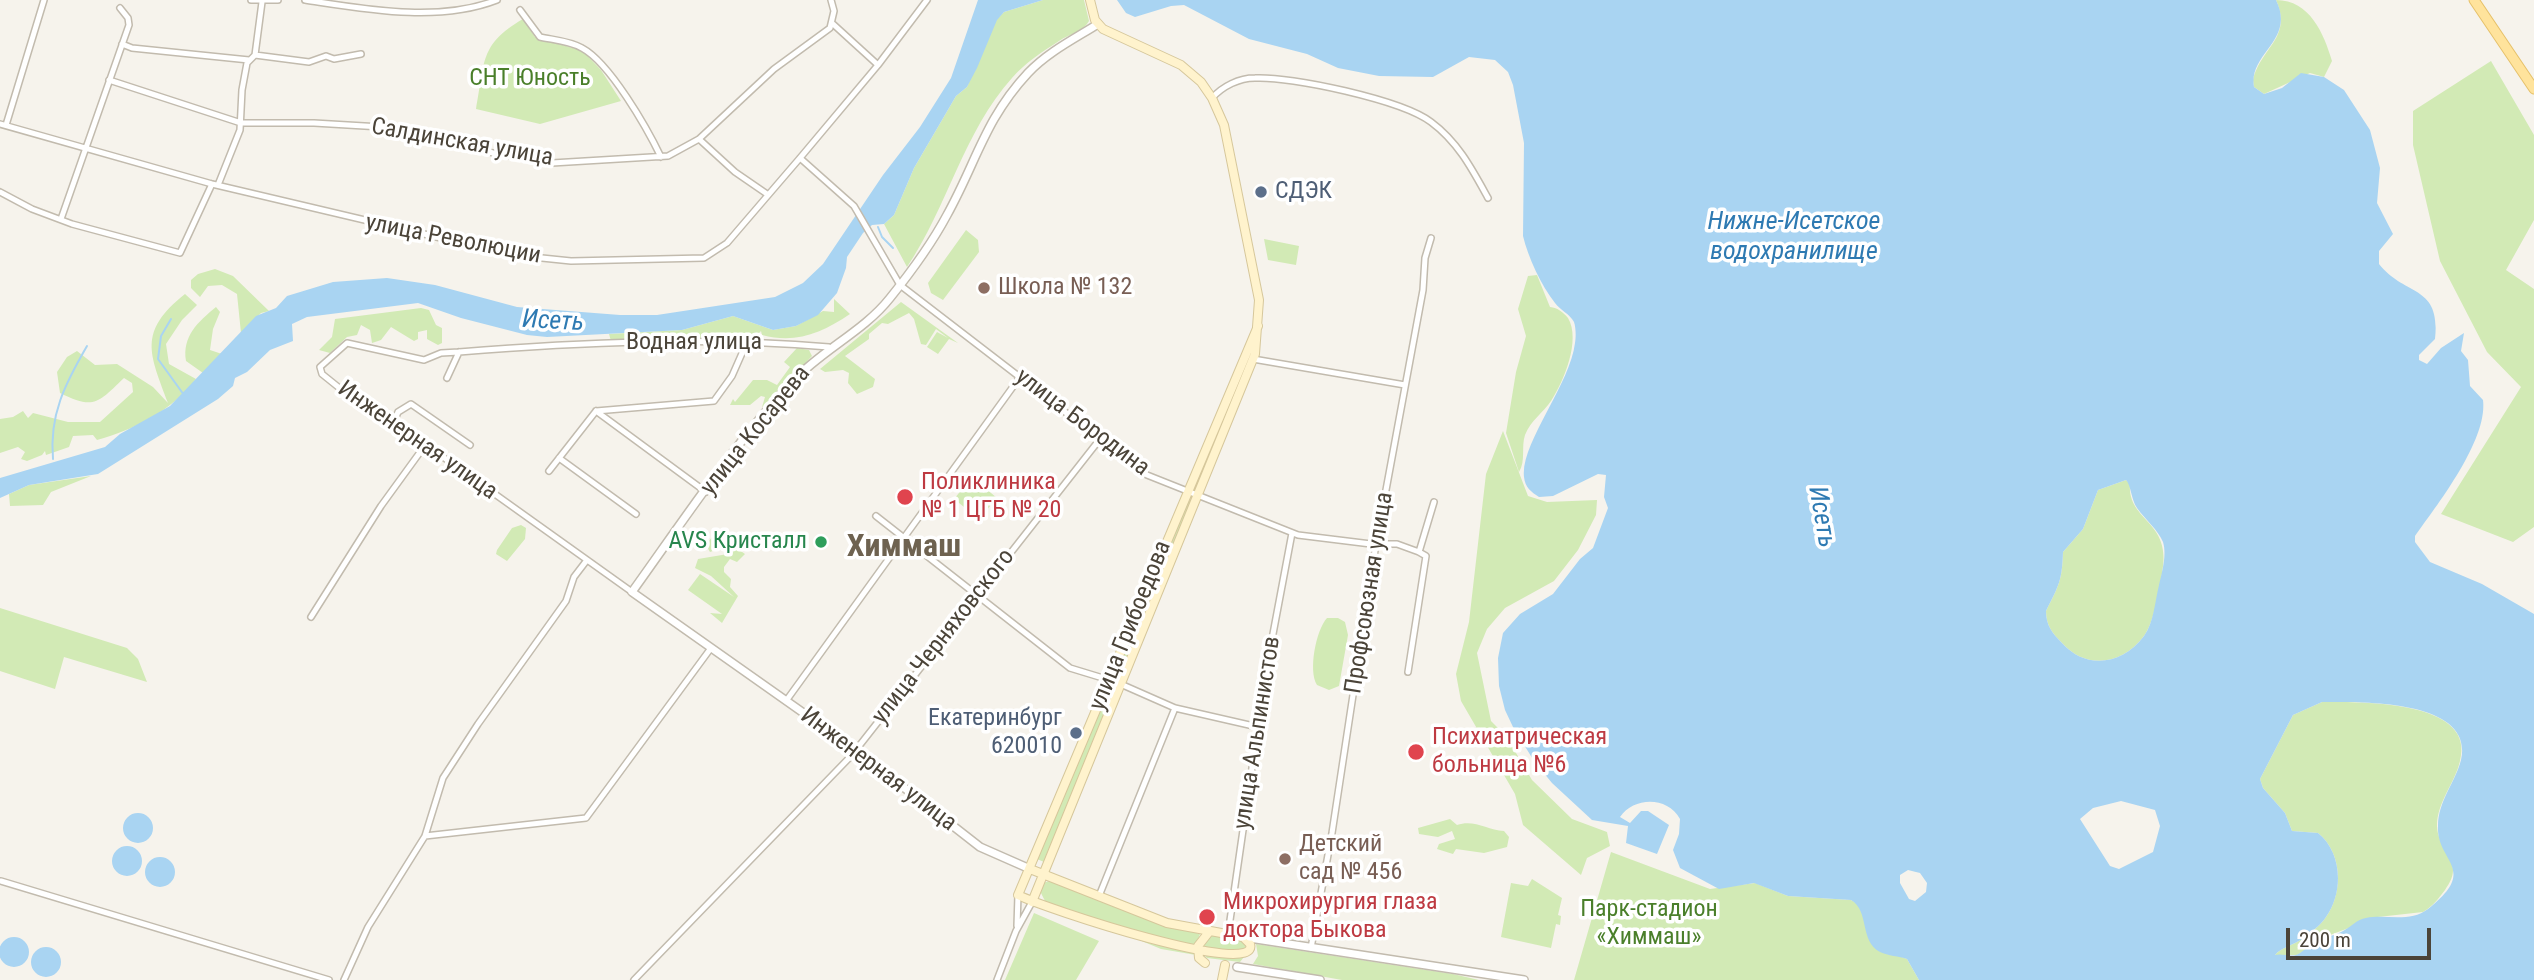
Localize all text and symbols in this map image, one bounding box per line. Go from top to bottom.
park label: СНТ Юность [469,65,591,93]
street label: Салдинская улица [369,113,555,173]
place label: СДЭК [1275,178,1332,206]
marker: СДЭК [1253,184,1269,200]
water label: Нижне-Исетское водохранилище [1708,206,1880,268]
street label: улица Революции [363,209,543,271]
place label: Школа № 132 [998,274,1132,302]
marker: Школа № 132 [976,280,992,296]
water label: Исеть [521,305,585,339]
street label: Водная улица [626,329,762,357]
street label: улица Косарева [695,361,817,501]
street label: улица Бородина [1009,363,1155,483]
street label: Инженерная улица [332,375,502,507]
place label: Поликлиника № 1 ЦГБ № 20 [921,469,1061,525]
water label: Исеть [1800,484,1842,550]
marker: Поликлиника № 1 ЦГБ № 20 [895,487,915,507]
street label: Профсоюзная улица [1340,490,1400,696]
place label: AVS Кристалл [668,528,807,556]
district label: Химмаш [847,529,961,567]
marker: AVS Кристалл [813,534,829,550]
street label: улица Грибоедова [1084,537,1178,715]
street label: улица Черняховского [867,544,1021,730]
street label: улица Альпинистов [1229,634,1287,832]
street label: Инженерная улица [794,702,962,838]
place label: Екатеринбург 620010 [928,705,1062,761]
place label: Психиатрическая больница №6 [1432,724,1607,780]
marker: Екатеринбург 620010 [1068,725,1084,741]
marker: Психиатрическая больница №6 [1406,742,1426,762]
place label: Детский сад № 456 [1299,831,1402,887]
marker: Детский сад № 456 [1277,851,1293,867]
place label: Микрохирургия глаза доктора Быкова [1223,889,1437,945]
park label: Парк-стадион «Химмаш» [1580,896,1718,952]
marker: Микрохирургия глаза доктора Быкова [1197,907,1217,927]
scale bar [2289,914,2434,958]
text: 200 m [2299,928,2351,952]

